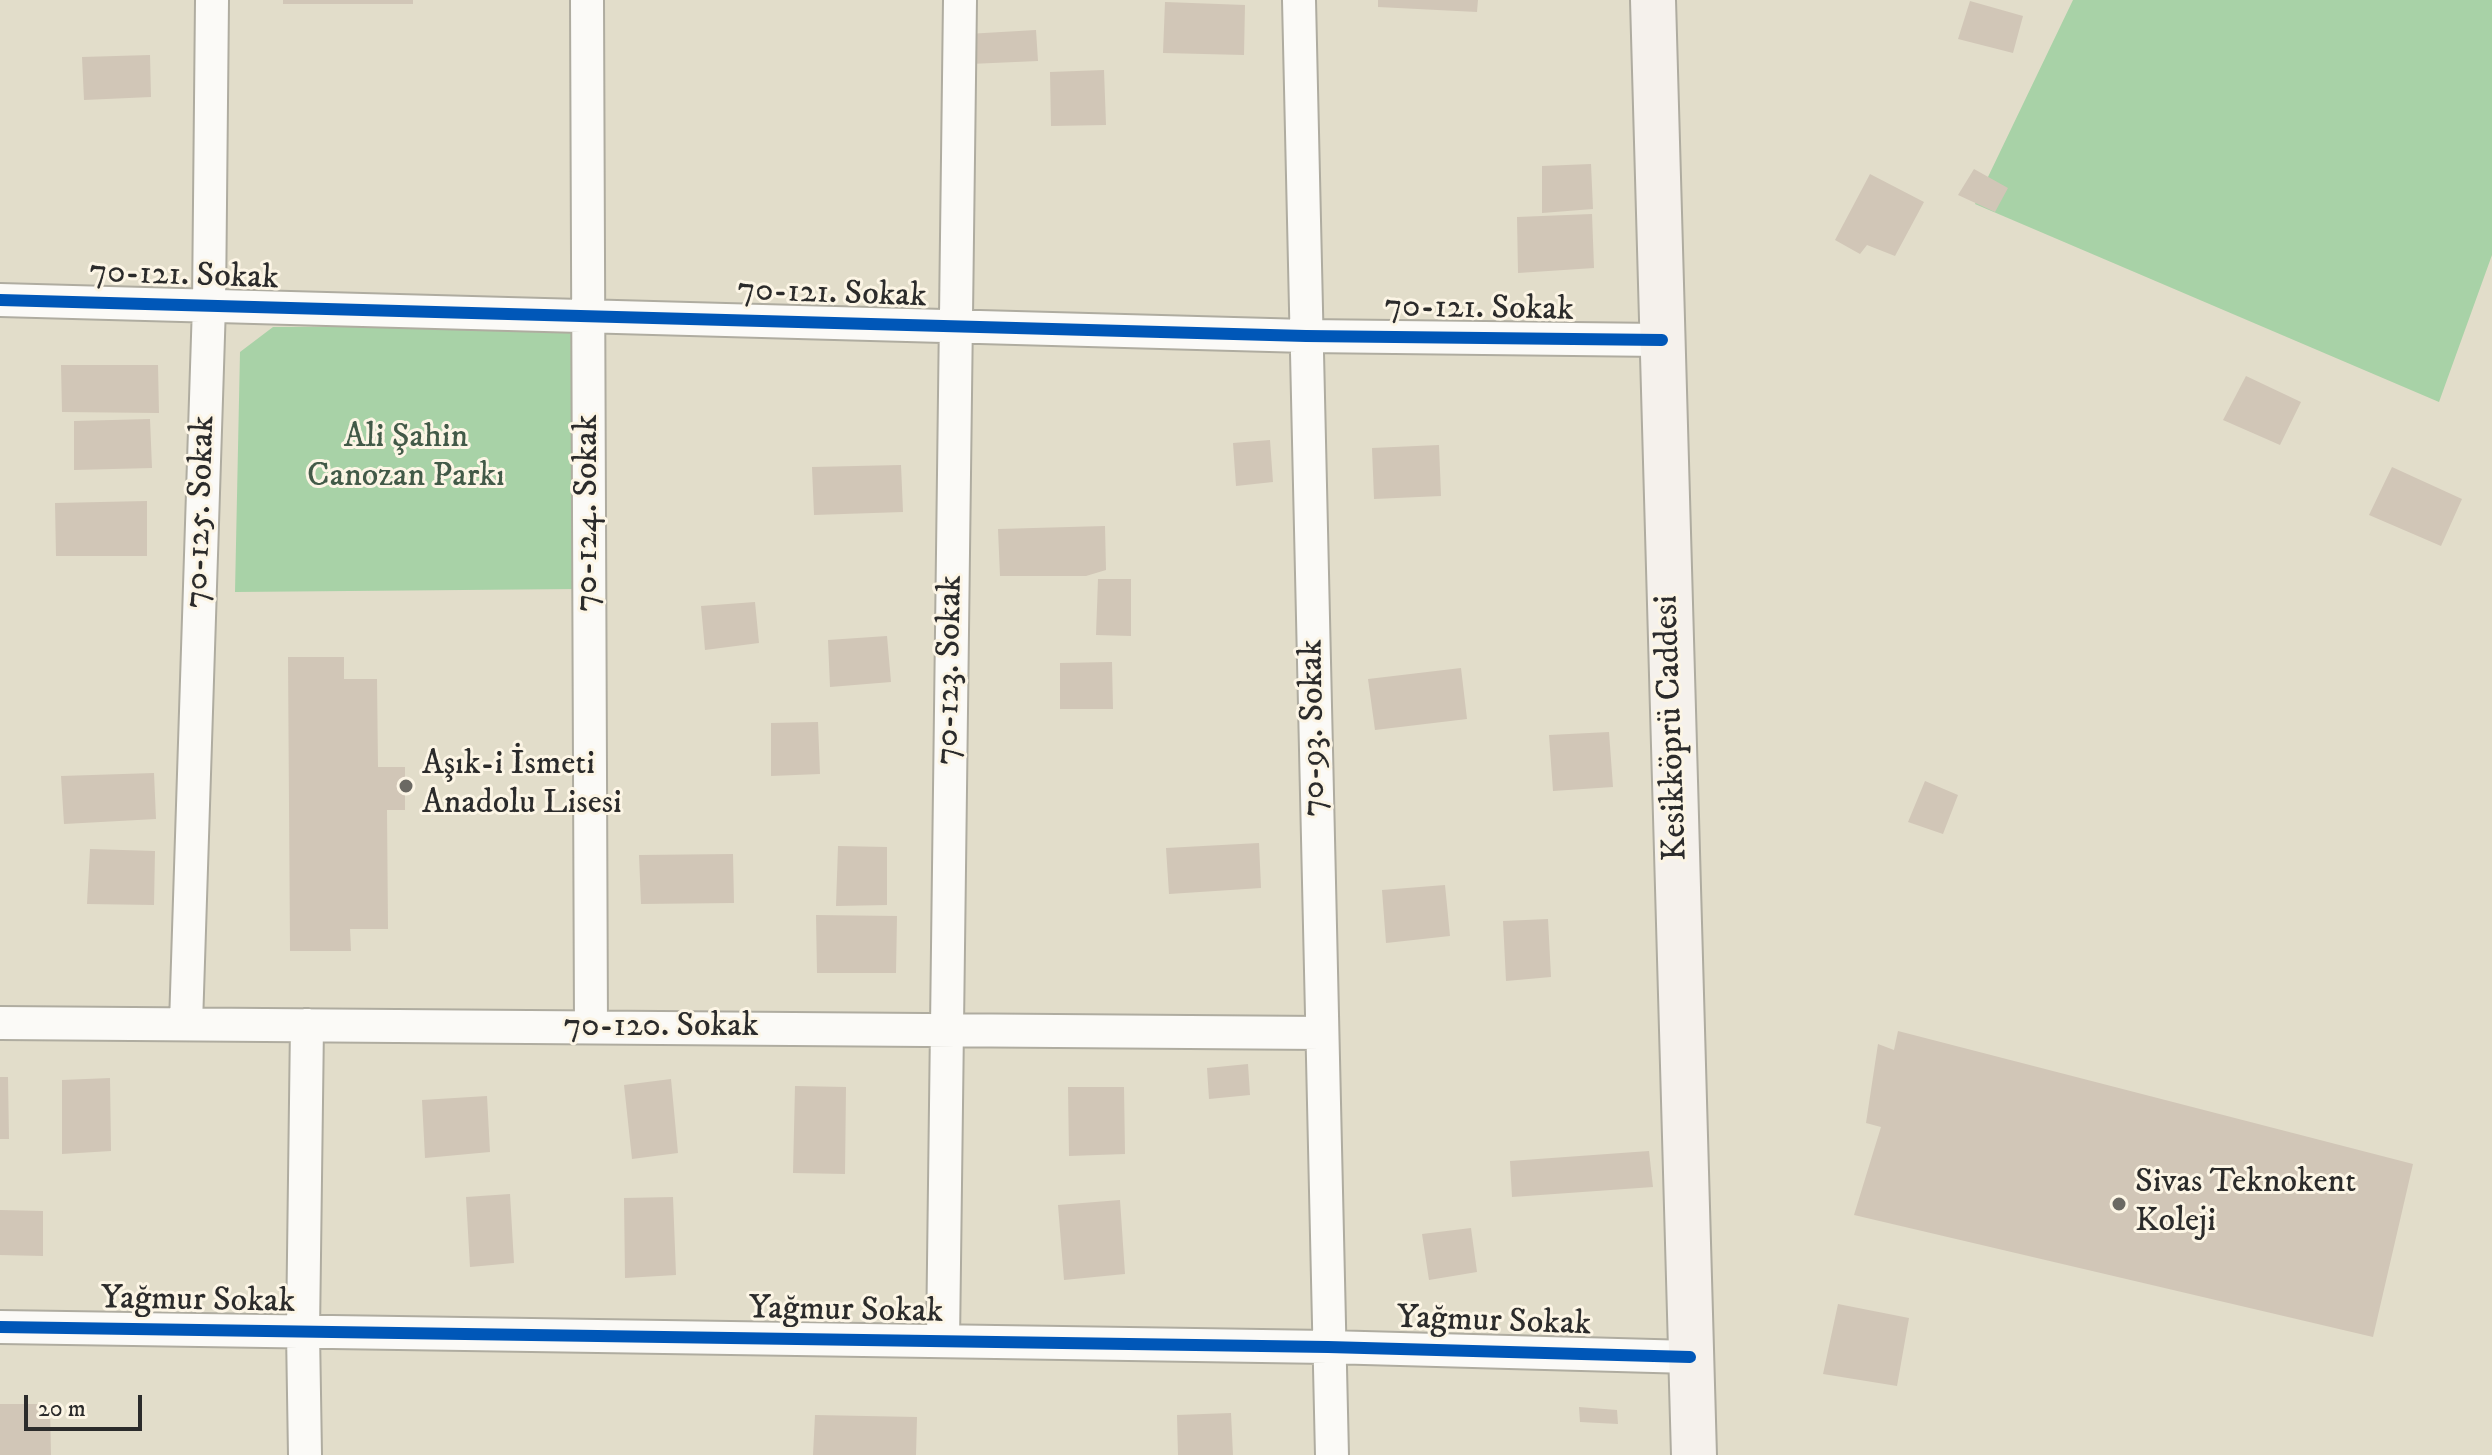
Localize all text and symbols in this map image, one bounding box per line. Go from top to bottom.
street label: 70-121. Sokak [89,253,279,301]
street label: 70-121. Sokak [737,271,927,319]
street label: 70-121. Sokak [1384,288,1574,332]
street label: 70-124. Sokak [569,414,609,612]
street label: 70-125. Sokak [178,415,226,609]
park label: Ali Şahin Canozan Parkı [307,419,505,498]
street label: 70-123. Sokak [929,575,973,765]
street label: Kesikköprü Caddesi [1648,594,1698,862]
street label: 70-93. Sokak [1293,639,1337,817]
place label: Aşık-i İsmeti Anadolu Lisesi [422,746,622,826]
marker: Aşık-i İsmeti Anadolu Lisesi [397,777,415,795]
street label: 70-120. Sokak [563,1008,759,1048]
place label: Sivas Teknokent Koleji [2135,1164,2356,1244]
marker: Sivas Teknokent Koleji [2110,1195,2128,1213]
street label: Yağmur Sokak [100,1280,296,1324]
street label: Yağmur Sokak [748,1290,944,1334]
street label: Yağmur Sokak [1396,1299,1592,1347]
scale bar [28,1379,146,1429]
text: 20 m [38,1394,86,1424]

